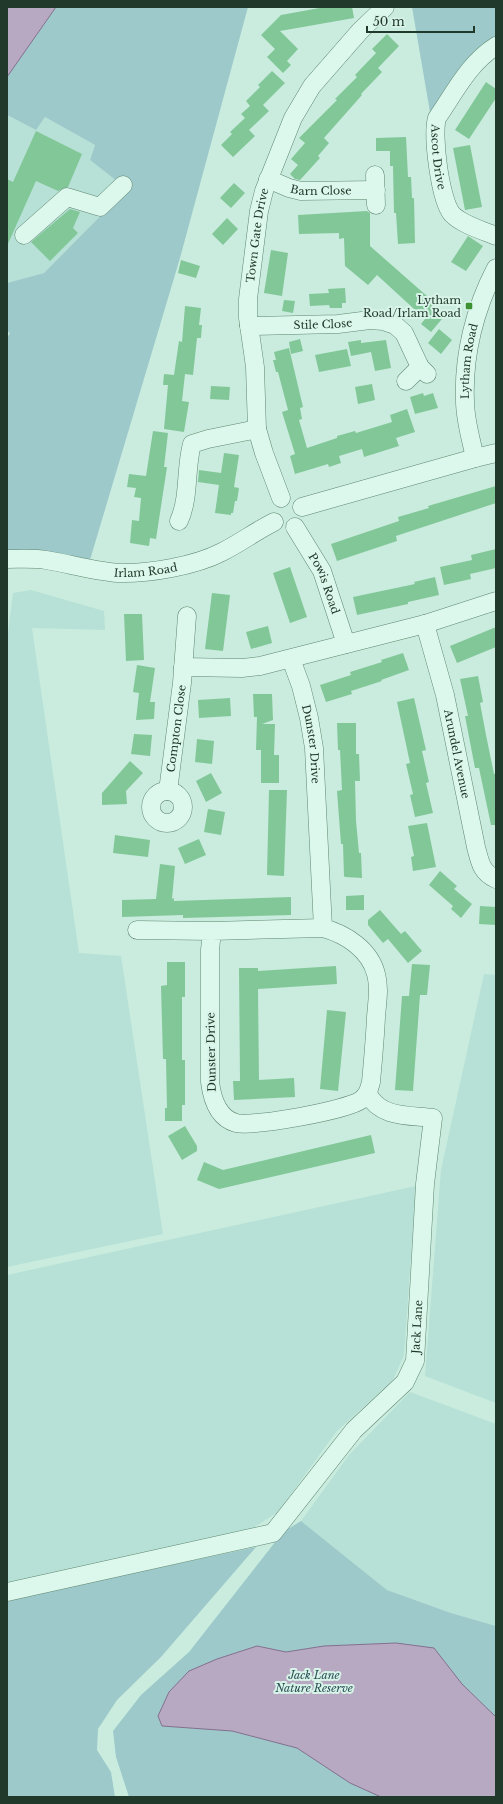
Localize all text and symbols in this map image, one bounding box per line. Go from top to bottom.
scale bar [367,8,474,34]
text: 50 m [373,14,405,29]
street label: Ascot Drive [428,123,449,191]
street label: Barn Close [289,182,352,198]
street label: Town Gate Drive [243,187,271,283]
place label: Lytham Road/Irlam Road [363,293,462,320]
marker: Lytham Road/Irlam Road [464,301,474,311]
street label: Stile Close [293,315,353,332]
street label: Lytham Road [458,321,481,399]
street label: Powis Road [306,550,343,616]
street label: Irlam Road [113,560,179,580]
street label: Compton Close [163,684,189,773]
street label: Dunster Drive [299,703,323,784]
street label: Arundel Avenue [441,707,473,800]
street label: Dunster Drive [203,1012,219,1092]
street label: Jack Lane [408,1300,425,1356]
park label: Jack Lane Nature Reserve [274,1668,353,1695]

